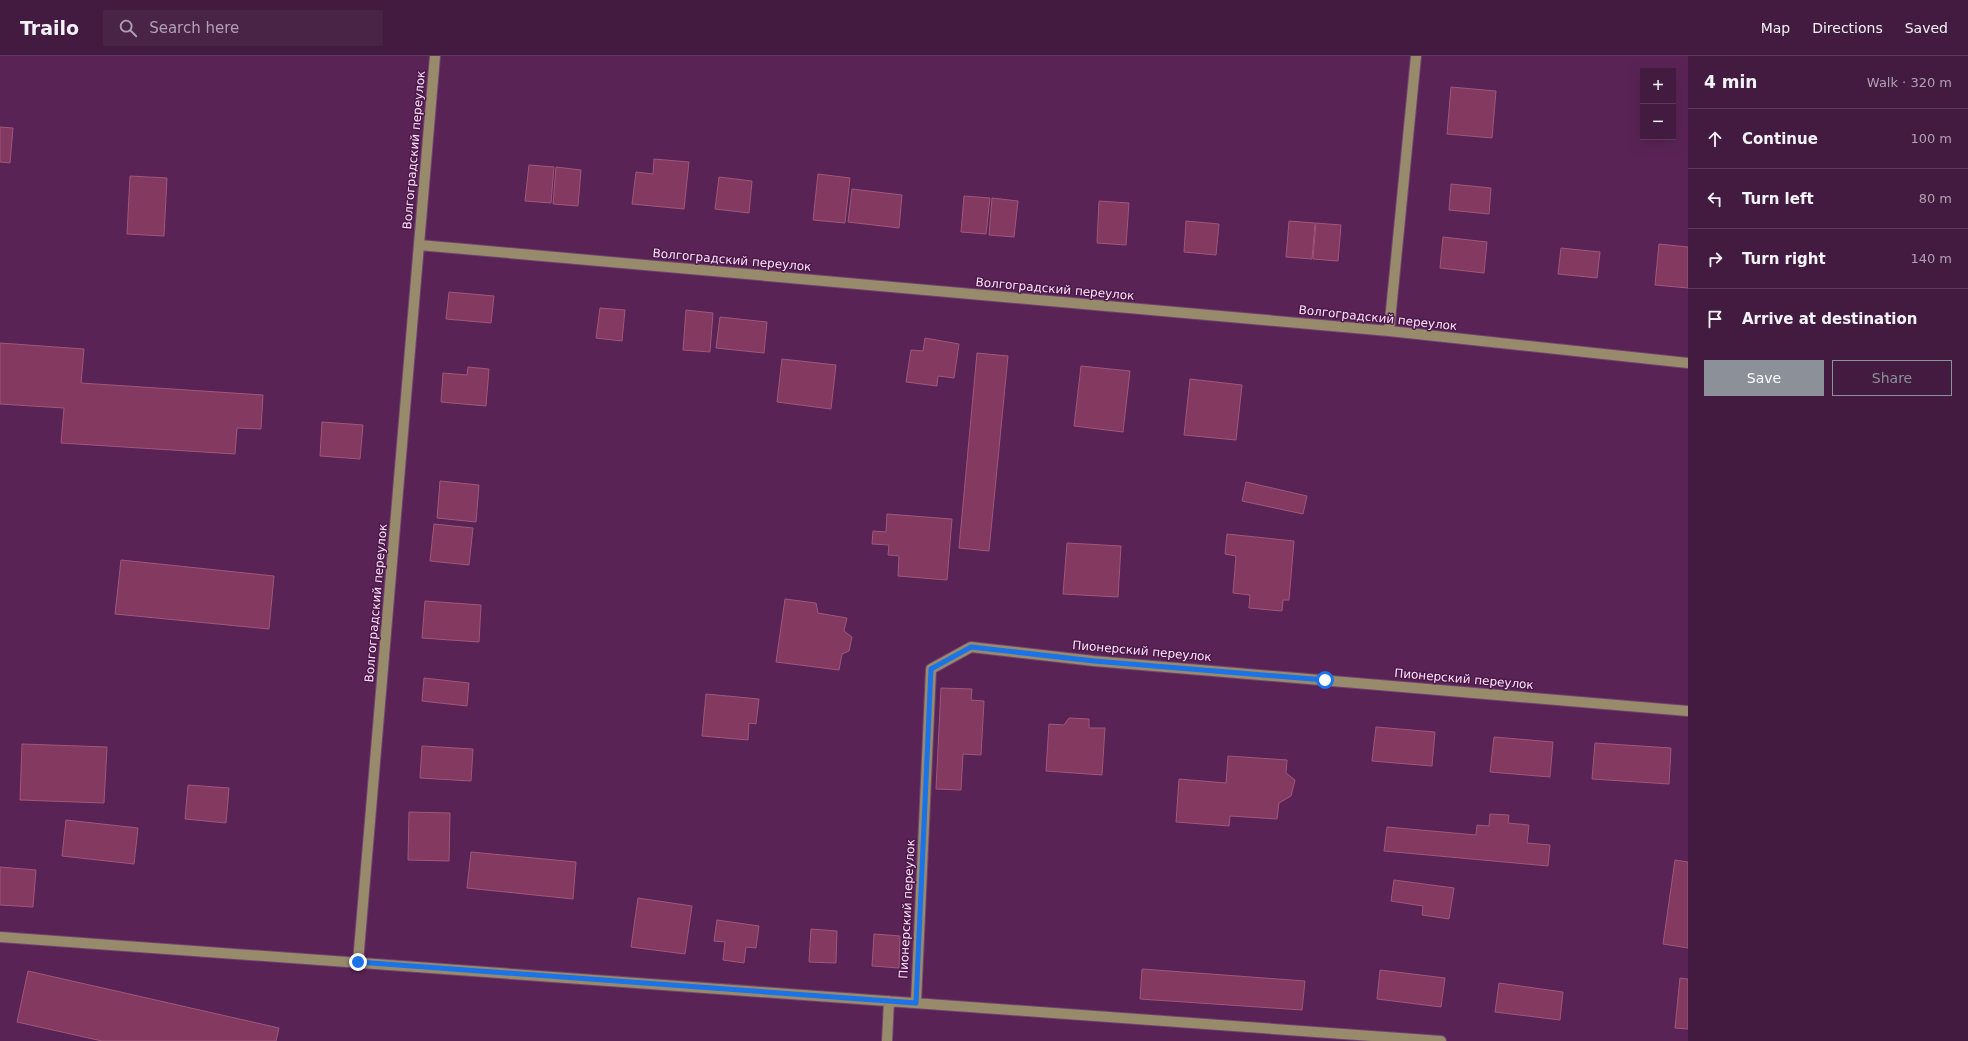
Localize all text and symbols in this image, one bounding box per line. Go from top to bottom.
search box [103,10,383,46]
text: Trailo [20,17,79,39]
icon: search [117,17,139,39]
text: Search here [149,19,239,37]
text: Map [1761,20,1790,36]
text: Directions [1812,20,1883,36]
text: Saved [1905,20,1948,36]
map controls [1640,68,1676,140]
button: + [1640,68,1676,104]
street label: Волгоградский переулок [400,70,428,230]
text: 4 min [1704,72,1757,92]
text: Walk · 320 m [1867,75,1952,90]
button: − [1640,104,1676,140]
icon: ahead [1704,128,1726,150]
text: Continue [1742,130,1818,148]
text: 100 m [1910,131,1952,146]
icon: left [1704,188,1726,210]
text: Turn left [1742,190,1814,208]
text: 80 m [1919,191,1952,206]
street label: Волгоградский переулок [652,246,812,274]
icon: right [1704,248,1726,270]
text: Turn right [1742,250,1826,268]
text: 140 m [1910,251,1952,266]
street label: Волгоградский переулок [975,275,1135,303]
street label: Волгоградский переулок [1298,303,1458,333]
icon: arrive [1704,308,1726,330]
text: Arrive at destination [1742,310,1917,328]
button: Save [1704,360,1824,396]
button: Share [1832,360,1952,396]
street label: Волгоградский переулок [362,523,390,683]
street label: Пионерский переулок [1072,638,1212,664]
street label: Пионерский переулок [1394,666,1534,692]
route start [1316,671,1334,689]
street label: Пионерский переулок [896,839,918,979]
route end [349,953,367,971]

